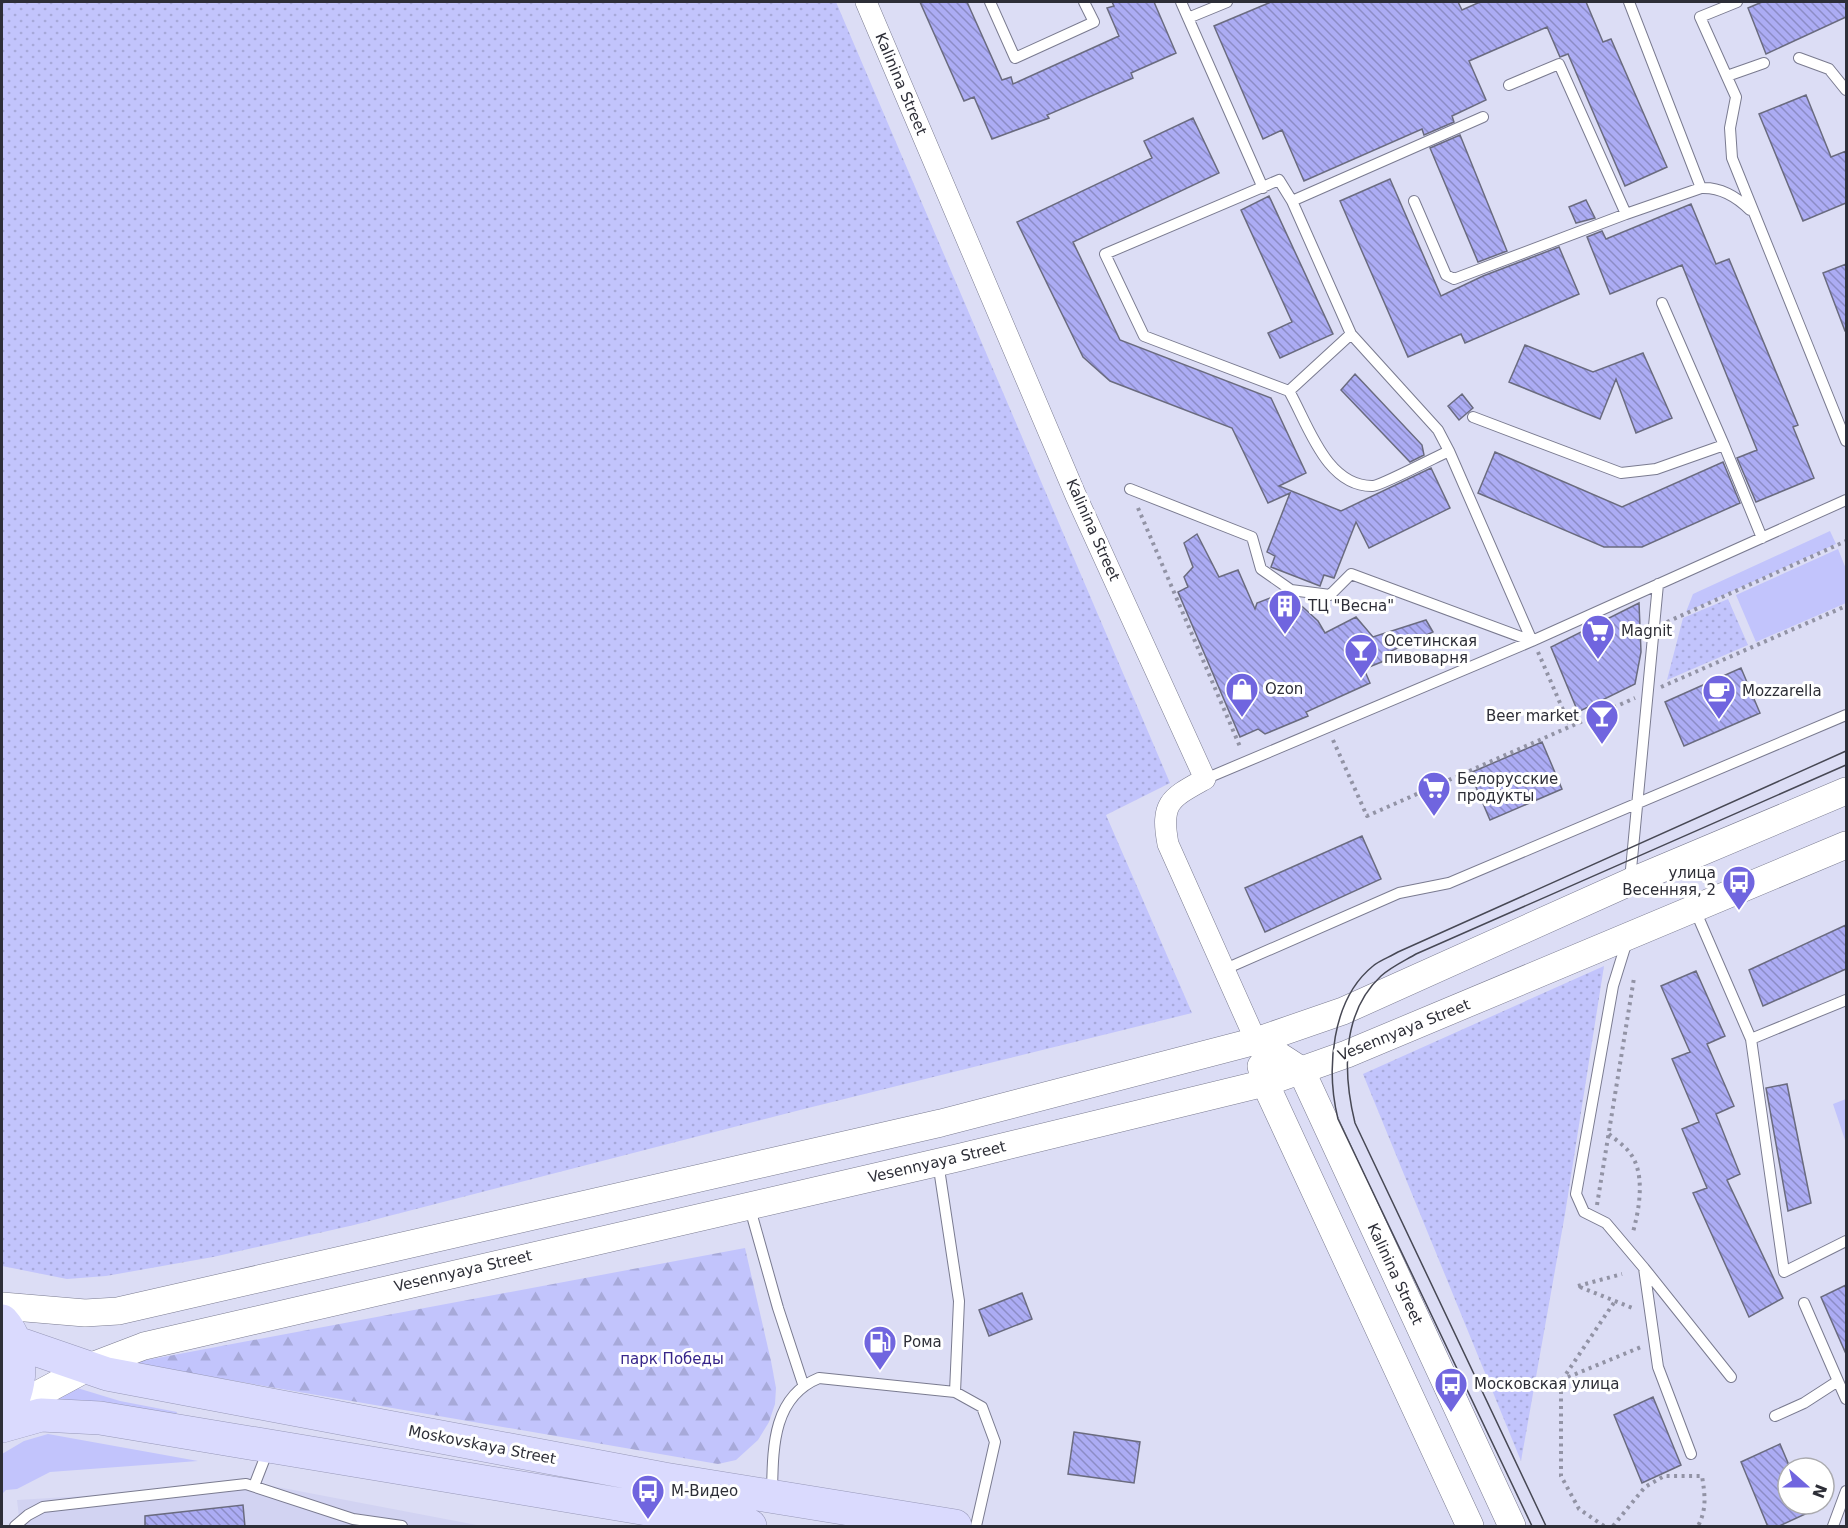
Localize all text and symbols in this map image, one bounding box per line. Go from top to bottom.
street label: Kalinina Street [871,30,931,138]
street label: Kalinina Street [1062,476,1124,584]
building icon: ТЦ "Весна" [1267,588,1303,635]
place label: ТЦ "Весна" [1307,597,1394,615]
supermarket icon: Magnit [1580,613,1616,660]
place label: Magnit [1621,622,1672,640]
bar icon: Осетинская пивоварня [1343,632,1379,679]
place label: Осетинская пивоварня [1384,632,1477,667]
shop icon: Ozon [1224,671,1260,718]
cafe icon: Mozzarella [1701,673,1737,720]
place label: Ozon [1265,680,1303,698]
place label: Mozzarella [1742,682,1822,700]
bar icon: Beer market [1584,698,1620,745]
place label: Beer market [1486,707,1579,725]
supermarket icon: Белорусские продукты [1416,770,1452,817]
place label: Белорусские продукты [1457,770,1558,805]
place label: улица Весенняя, 2 [1622,864,1716,899]
bus stop icon: улица Весенняя, 2 [1721,864,1757,911]
street label: Vesennyaya Street [1335,995,1473,1065]
street label: Vesennyaya Street [866,1137,1008,1187]
street label: Kalinina Street [1364,1220,1426,1328]
street label: Vesennyaya Street [392,1246,534,1296]
fuel station icon: Рома [862,1324,898,1371]
place label: Рома [903,1333,942,1351]
park label: парк Победы [620,1350,724,1368]
bus stop icon: Московская улица [1433,1366,1469,1413]
place label: Московская улица [1474,1375,1619,1393]
street label: Moskovskaya Street [407,1422,557,1468]
north arrow [1776,1456,1836,1516]
bus stop icon: М-Видео [630,1473,666,1520]
place label: М-Видео [671,1482,738,1500]
text: N [1808,1482,1831,1501]

